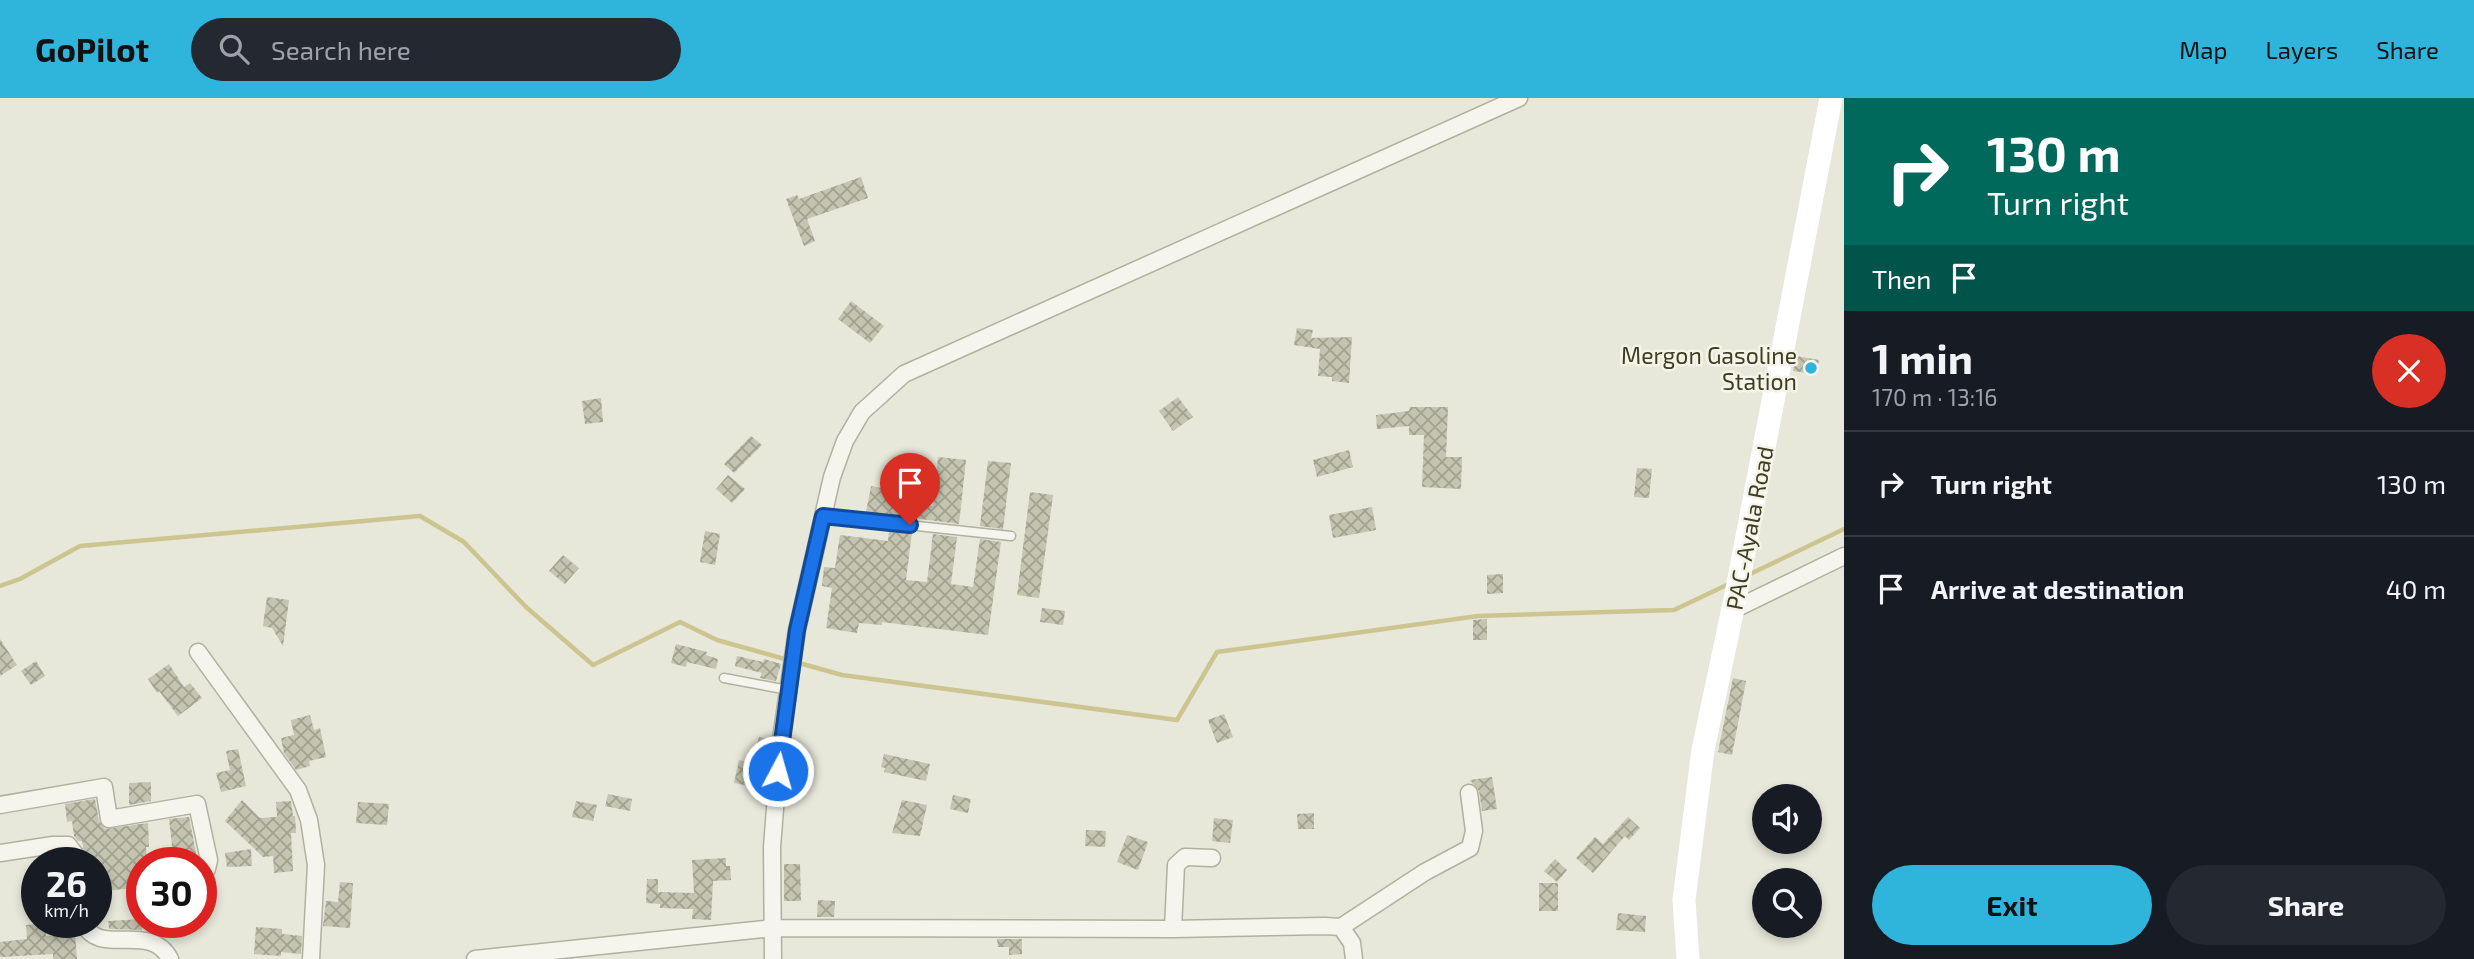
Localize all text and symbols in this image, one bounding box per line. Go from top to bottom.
search box [191,18,681,81]
text: GoPilot [35,29,149,69]
icon: search [215,30,253,68]
text: Search here [271,34,411,65]
text: Map [2179,35,2227,64]
text: Layers [2265,35,2338,64]
text: Share [2376,35,2439,64]
text: 130 m [1987,123,2121,182]
icon: right [1872,126,1963,217]
text: Turn right [1987,183,2129,221]
icon: arrive [1945,259,1983,297]
text: Then [1872,263,1931,294]
text: 1 min [1872,332,1973,382]
button: close [2372,334,2446,408]
place label: Mergon Gasoline Station [1621,341,1797,395]
marker: Mergon Gasoline Station [1803,360,1819,376]
text: 170 m · 13:16 [1872,383,1997,411]
street label: PAC-Ayala Road [1719,444,1779,612]
pin [880,453,940,525]
icon: arrive [891,464,929,502]
icon: right [1872,465,1910,503]
text: Turn right [1931,468,2052,499]
text: 130 m [2377,468,2446,499]
icon: arrive [1872,570,1910,608]
text: Arrive at destination [1931,573,2184,604]
text: 40 m [2386,573,2446,604]
position arrow [741,734,815,808]
map controls [1752,784,1822,938]
button: sound [1752,784,1822,854]
speed limit sign: 30 [126,847,217,938]
text: 26 [46,862,87,904]
button: Exit [1872,865,2152,945]
button: Share [2166,865,2446,945]
button: search [1752,868,1822,938]
text: km/h [44,899,89,921]

